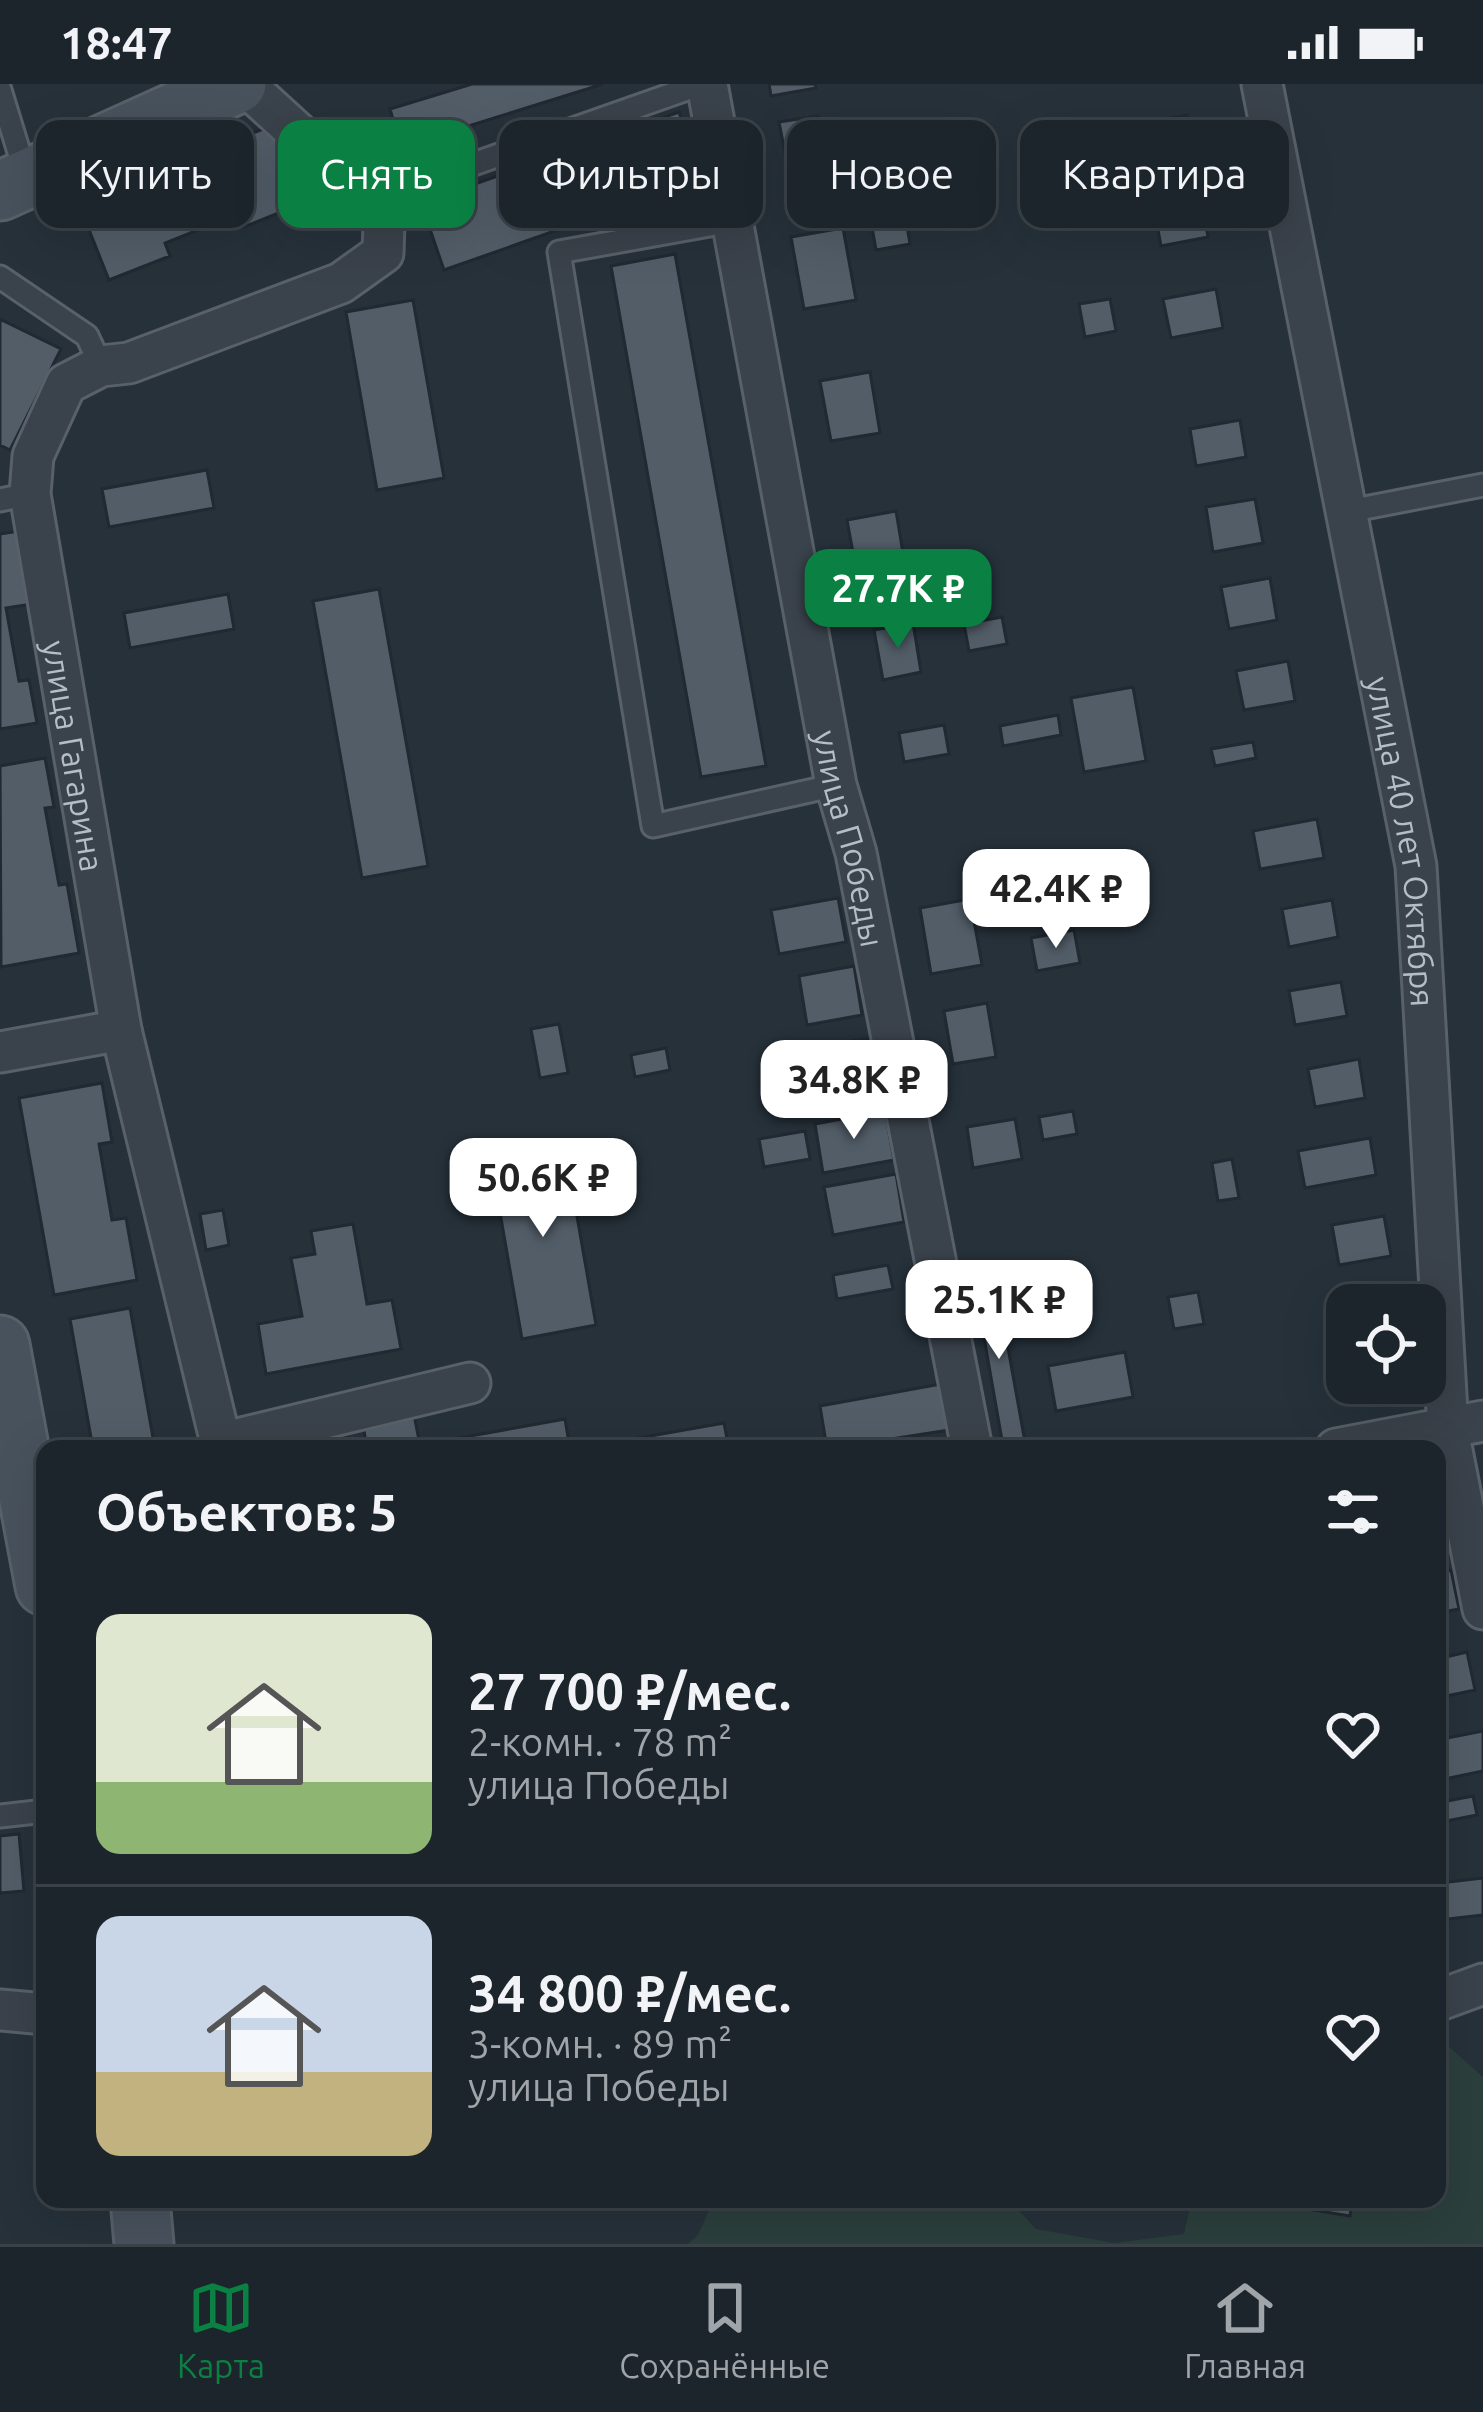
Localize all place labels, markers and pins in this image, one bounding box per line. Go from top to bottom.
pin: 27.7K ₽ [787,549,1009,651]
pin: 42.4K ₽ [945,849,1167,951]
pin: 34.8K ₽ [743,1040,965,1142]
pin: 50.6K ₽ [432,1138,654,1240]
pin: 25.1K ₽ [888,1260,1110,1362]

